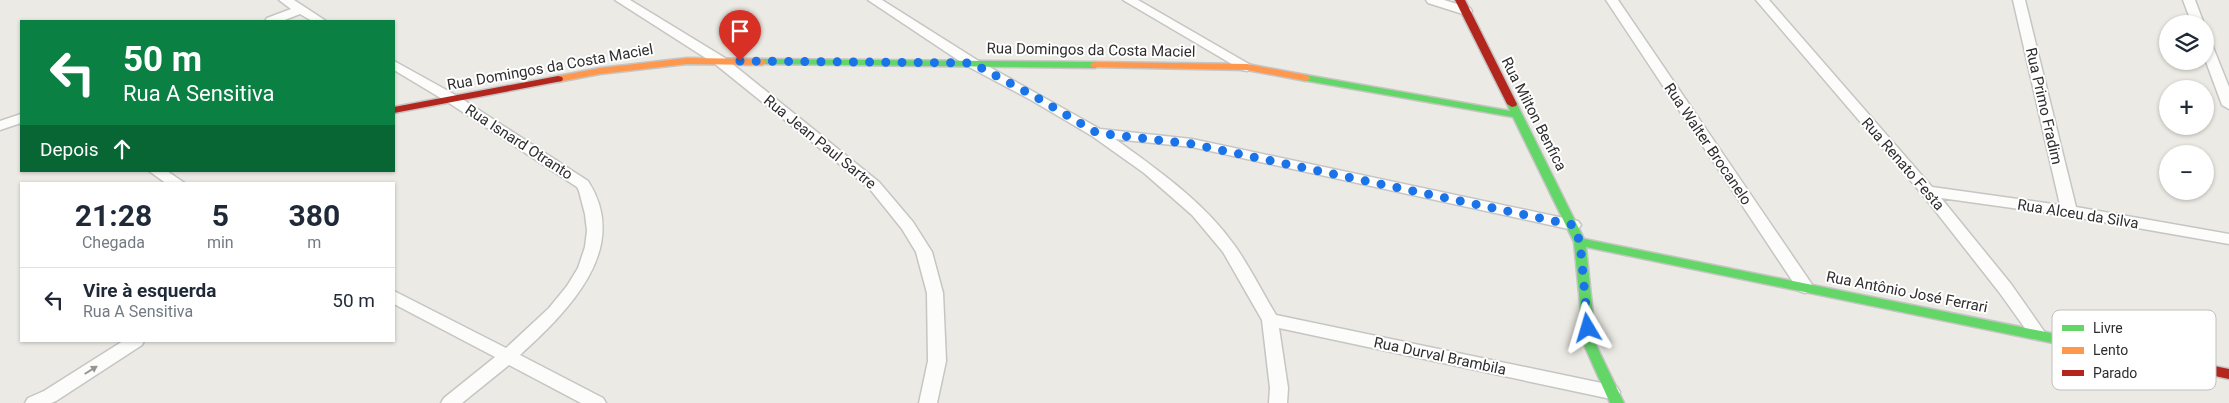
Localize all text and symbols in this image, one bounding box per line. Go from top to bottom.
pin [719,10,761,61]
map controls [2159,15,2214,200]
button: layers [2159,15,2214,70]
icon: arrive [726,17,754,45]
text: 50 m [123,39,202,80]
street label: Rua Domingos da Costa Maciel [986,39,1196,61]
icon: left [40,40,105,105]
street label: Rua Domingos da Costa Maciel [446,40,654,94]
street label: Rua Primo Fradim [2022,46,2066,166]
street label: Rua Milton Benfica [1498,54,1570,174]
street label: Rua Walter Brocanelo [1660,80,1756,208]
button: + [2159,80,2214,135]
text: Rua A Sensitiva [123,81,275,106]
street label: Rua Jean Paul Sartre [760,91,880,193]
street label: Rua Isnard Otranto [462,101,576,183]
street label: Rua Renato Festa [1858,114,1948,214]
icon: ahead [108,135,136,163]
text: Depois [40,138,98,161]
button: − [2159,145,2214,200]
street label: Rua Alceu da Silva [2016,196,2140,232]
text: 21:28 [75,198,152,233]
text: 5 [212,198,229,233]
text: 380 [289,198,340,233]
text: Chegada [82,233,145,252]
text: min [207,233,234,252]
text: m [307,233,321,252]
street label: Rua Antônio José Ferrari [1825,268,1989,316]
text: Vire à esquerda [83,279,216,302]
icon: left [40,286,68,314]
text: 50 m [332,289,375,312]
position arrow [1561,301,1613,353]
text: Rua A Sensitiva [83,302,193,321]
legend [2052,310,2216,390]
text: Livre [2093,320,2123,336]
street label: Rua Durval Brambila [1372,333,1508,379]
text: Lento [2093,342,2128,358]
one-way arrow [84,365,98,374]
text: Parado [2093,365,2137,381]

